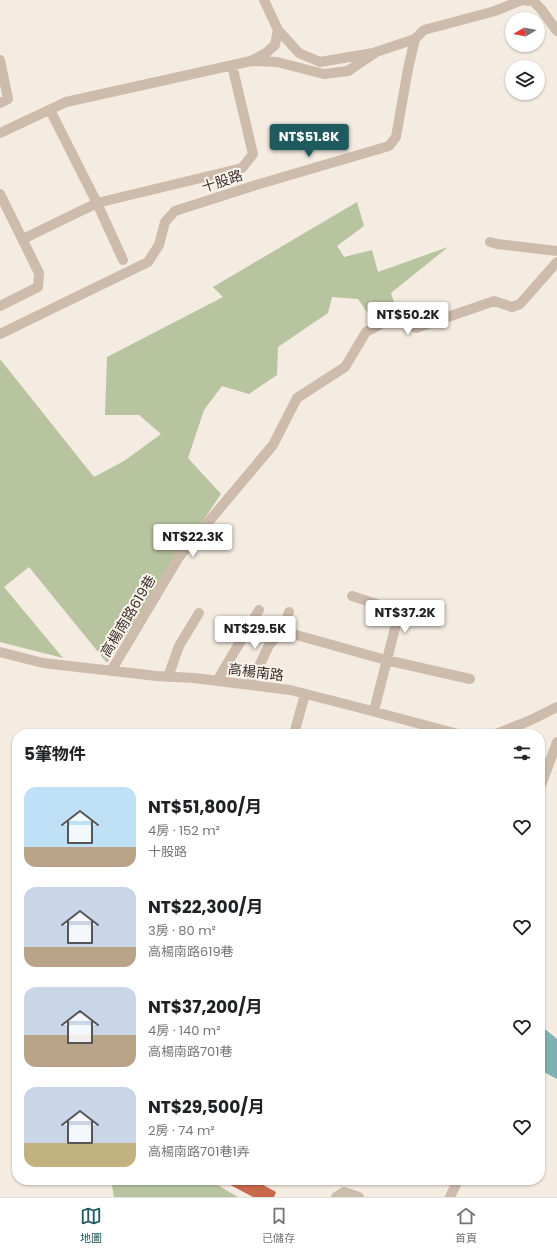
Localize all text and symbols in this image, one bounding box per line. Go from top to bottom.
north arrow [505,12,545,52]
map controls [505,12,545,100]
button: layers [505,60,545,100]
pin: NT$51.8K [268,124,350,158]
text: NT$51.8K [279,127,339,146]
street label: 十股路 [199,165,245,197]
pin: NT$50.2K [367,302,449,336]
text: NT$50.2K [376,305,440,324]
pin: NT$22.3K [152,524,234,558]
text: NT$22.3K [162,527,224,546]
street label: 高楊南路619巷 [96,571,160,661]
pin: NT$37.2K [364,600,446,634]
text: NT$37.2K [375,603,435,622]
pin: NT$29.5K [214,616,296,650]
text: NT$29.5K [224,619,286,638]
street label: 高楊南路 [227,659,285,685]
text: 5筆物件 [24,742,86,766]
icon: filters [511,742,533,764]
text: NT$51,800/月 [148,795,262,819]
icon: home [56,803,104,851]
icon: heart [511,816,533,838]
text: 4房 · 152 m² [148,821,220,840]
text: 十股路 [148,842,187,861]
text: NT$22,300/月 [148,895,263,919]
icon: home [56,903,104,951]
icon: heart [511,916,533,938]
text: 3房 · 80 m² [148,921,216,940]
text: 高楊南路619巷 [148,942,234,961]
text: NT$37,200/月 [148,995,263,1019]
icon: home [56,1003,104,1051]
icon: heart [511,1016,533,1038]
text: 4房 · 140 m² [148,1021,221,1040]
text: 高楊南路701巷 [148,1042,232,1061]
text: NT$29,500/月 [148,1095,265,1119]
icon: home [56,1103,104,1151]
icon: heart [511,1116,533,1138]
text: 2房 · 74 m² [148,1121,215,1140]
text: 高楊南路701巷1弄 [148,1142,250,1161]
tab: 地圖 [80,1205,102,1247]
tab: 已儲存 [262,1205,295,1247]
tab: 首頁 [455,1205,477,1247]

